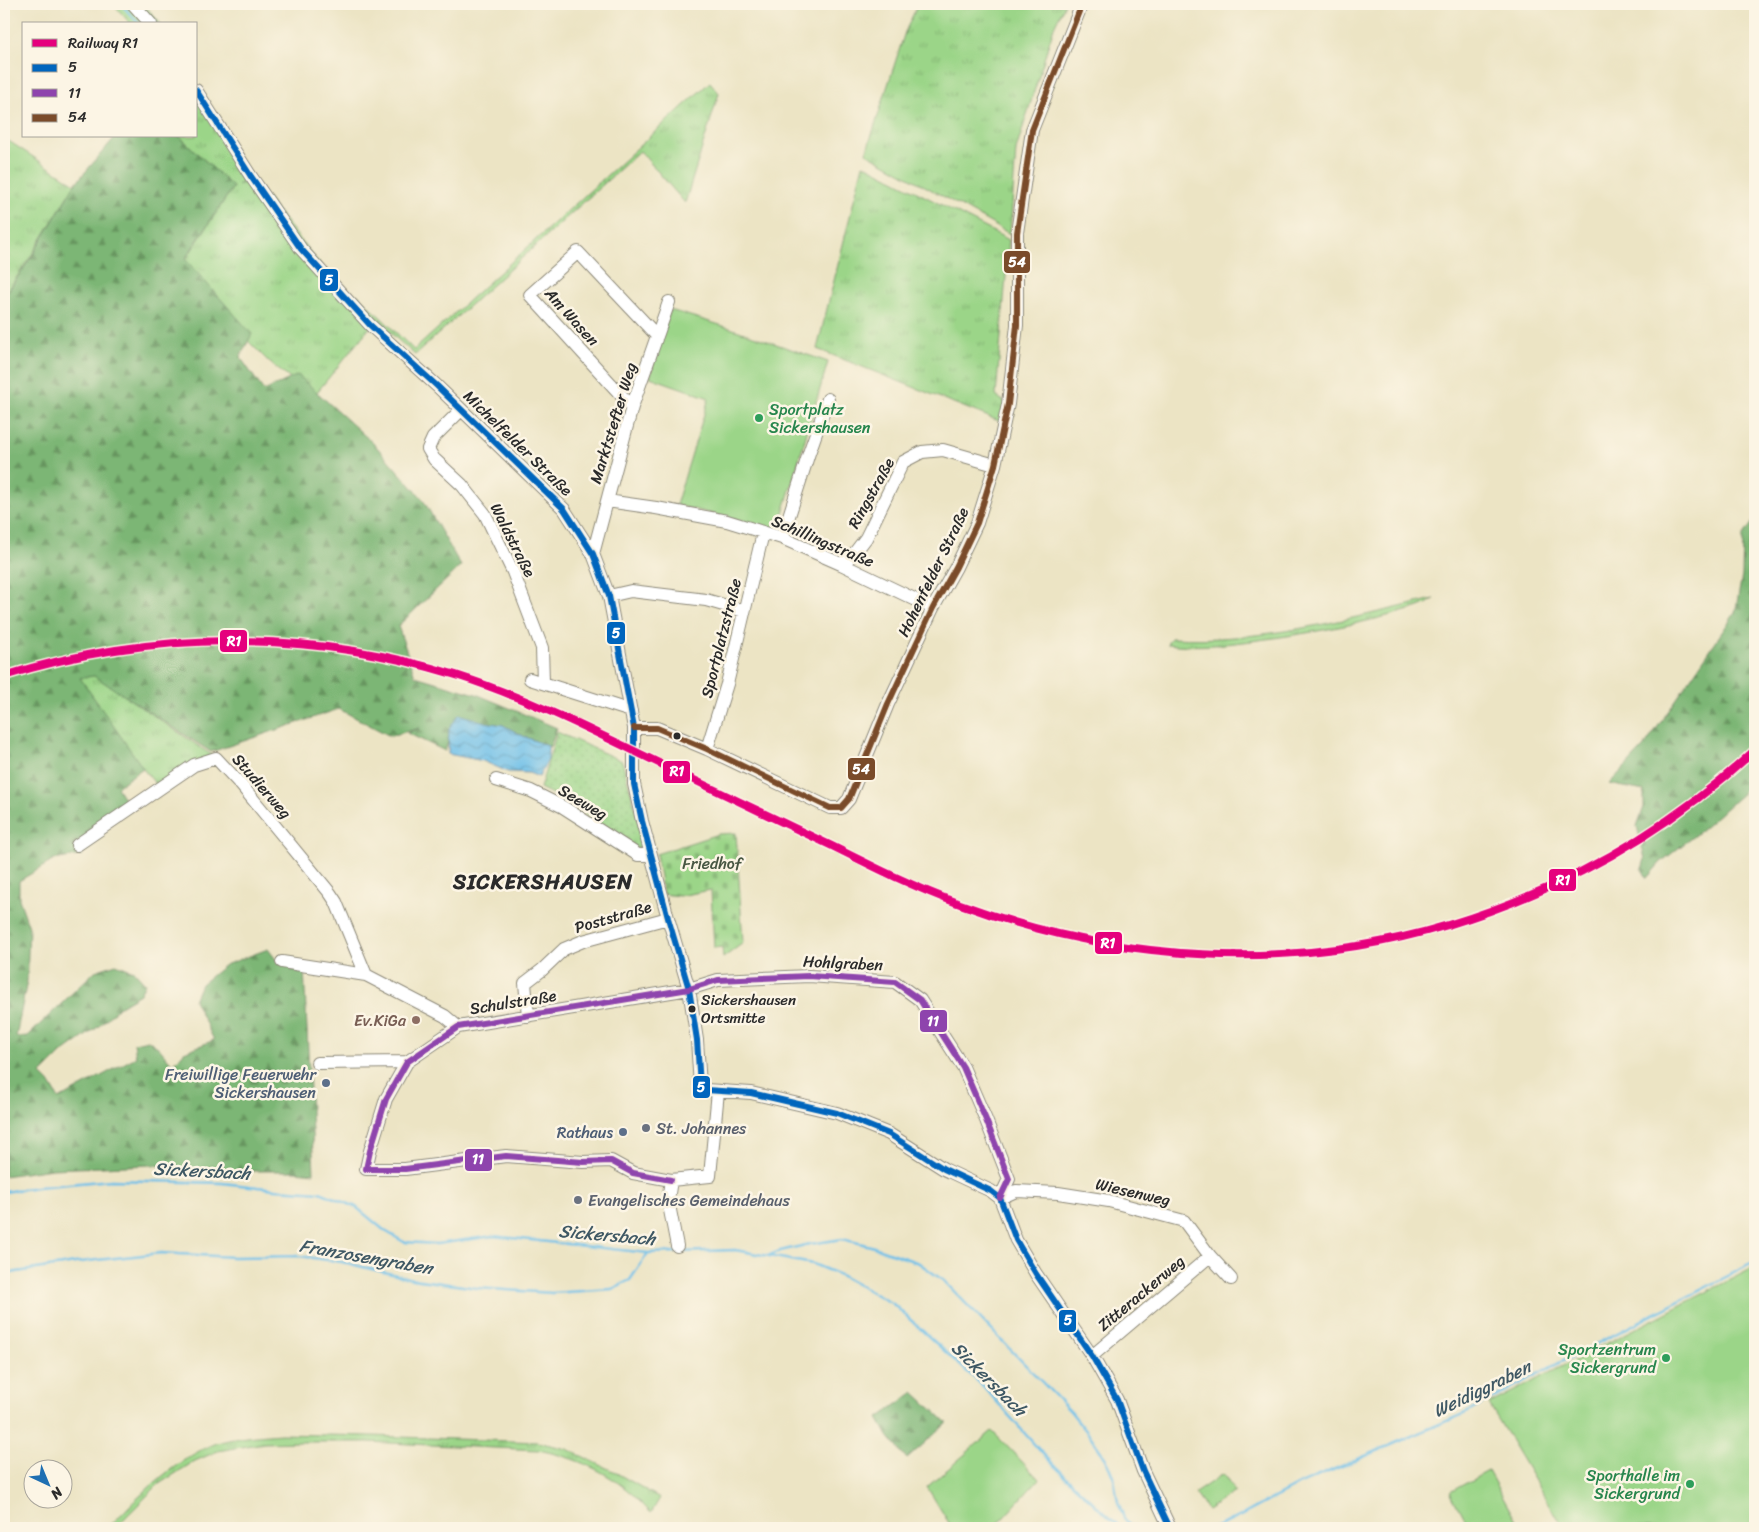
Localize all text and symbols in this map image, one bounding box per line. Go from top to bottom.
legend [22,22,198,138]
text: Railway R1 [68,30,138,56]
text: 5 [68,54,77,80]
text: 11 [68,80,81,106]
text: 54 [68,104,87,130]
line badge: 54 [1003,250,1031,274]
text: 54 [1008,250,1026,275]
line badge: 5 [319,268,339,292]
text: 5 [325,268,334,293]
street label: Am Wasen [537,280,607,354]
street label: Marktstefter Weg [581,359,645,487]
street label: Michelfelder Straße [456,383,580,504]
place label: Sportplatz Sickershausen [769,395,871,442]
marker: Sportplatz Sickershausen [753,412,765,424]
street label: Ringstraße [839,452,903,534]
street label: Waldstraße [482,498,544,583]
street label: Hohenfelder Straße [889,502,977,642]
street label: Schillingstraße [767,506,879,576]
street label: Sportplatzstraße [692,575,750,701]
line badge: 5 [606,621,626,645]
text: 5 [612,621,621,646]
line badge: R1 [219,629,248,653]
text: R1 [226,629,241,654]
unlabelled marker [672,731,682,741]
street label: Studierweg [225,746,299,826]
line badge: 54 [847,757,876,781]
text: 54 [852,757,870,782]
text: R1 [669,759,684,784]
line badge: R1 [662,760,691,784]
street label: Seeweg [553,776,613,828]
park label: Friedhof [682,849,744,878]
district label: SICKERSHAUSEN [452,863,633,901]
line badge: R1 [1548,868,1577,892]
text: R1 [1555,868,1570,893]
street label: Poststraße [571,892,655,942]
line badge: R1 [1094,931,1123,955]
text: R1 [1100,931,1115,956]
street label: Hohlgraben [802,946,884,980]
street label: Schulstraße [468,981,559,1023]
place label: Sickershausen Ortsmitte [701,987,796,1031]
marker: Sickershausen Ortsmitte [687,1004,697,1014]
place label: Ev.KiGa [354,1006,407,1035]
line badge: 11 [919,1009,948,1033]
text: 11 [927,1009,939,1034]
marker: Ev.KiGa [410,1014,422,1026]
place label: Freiwillige Feuerwehr Sickershausen [165,1060,317,1107]
line badge: 5 [692,1075,711,1099]
text: 5 [697,1075,706,1100]
marker: Freiwillige Feuerwehr Sickershausen [320,1077,332,1089]
place label: St. Johannes [656,1114,747,1143]
place label: Rathaus [557,1118,613,1147]
marker: St. Johannes [640,1122,652,1134]
marker: Rathaus [617,1126,629,1138]
text: 11 [472,1147,484,1172]
line badge: 11 [464,1148,493,1172]
water label: Sickersbach [153,1152,253,1190]
street label: Wiesenweg [1093,1169,1173,1215]
place label: Evangelisches Gemeindehaus [588,1186,791,1215]
marker: Evangelisches Gemeindehaus [572,1194,584,1206]
water label: Sickersbach [557,1215,658,1255]
water label: Franzosengraben [297,1230,437,1285]
street label: Zitterackerweg [1090,1247,1192,1339]
text: 5 [1064,1308,1073,1333]
line badge: 5 [1058,1309,1077,1333]
water label: Sickersbach [943,1333,1036,1426]
place label: Sportzentrum Sickergrund [1558,1335,1658,1382]
water label: Weidiggraben [1427,1350,1539,1427]
marker: Sportzentrum Sickergrund [1660,1352,1672,1364]
north arrow [22,1460,72,1510]
place label: Sporthalle im Sickergrund [1586,1461,1682,1508]
marker: Sporthalle im Sickergrund [1684,1478,1696,1490]
text: N [44,1480,70,1506]

